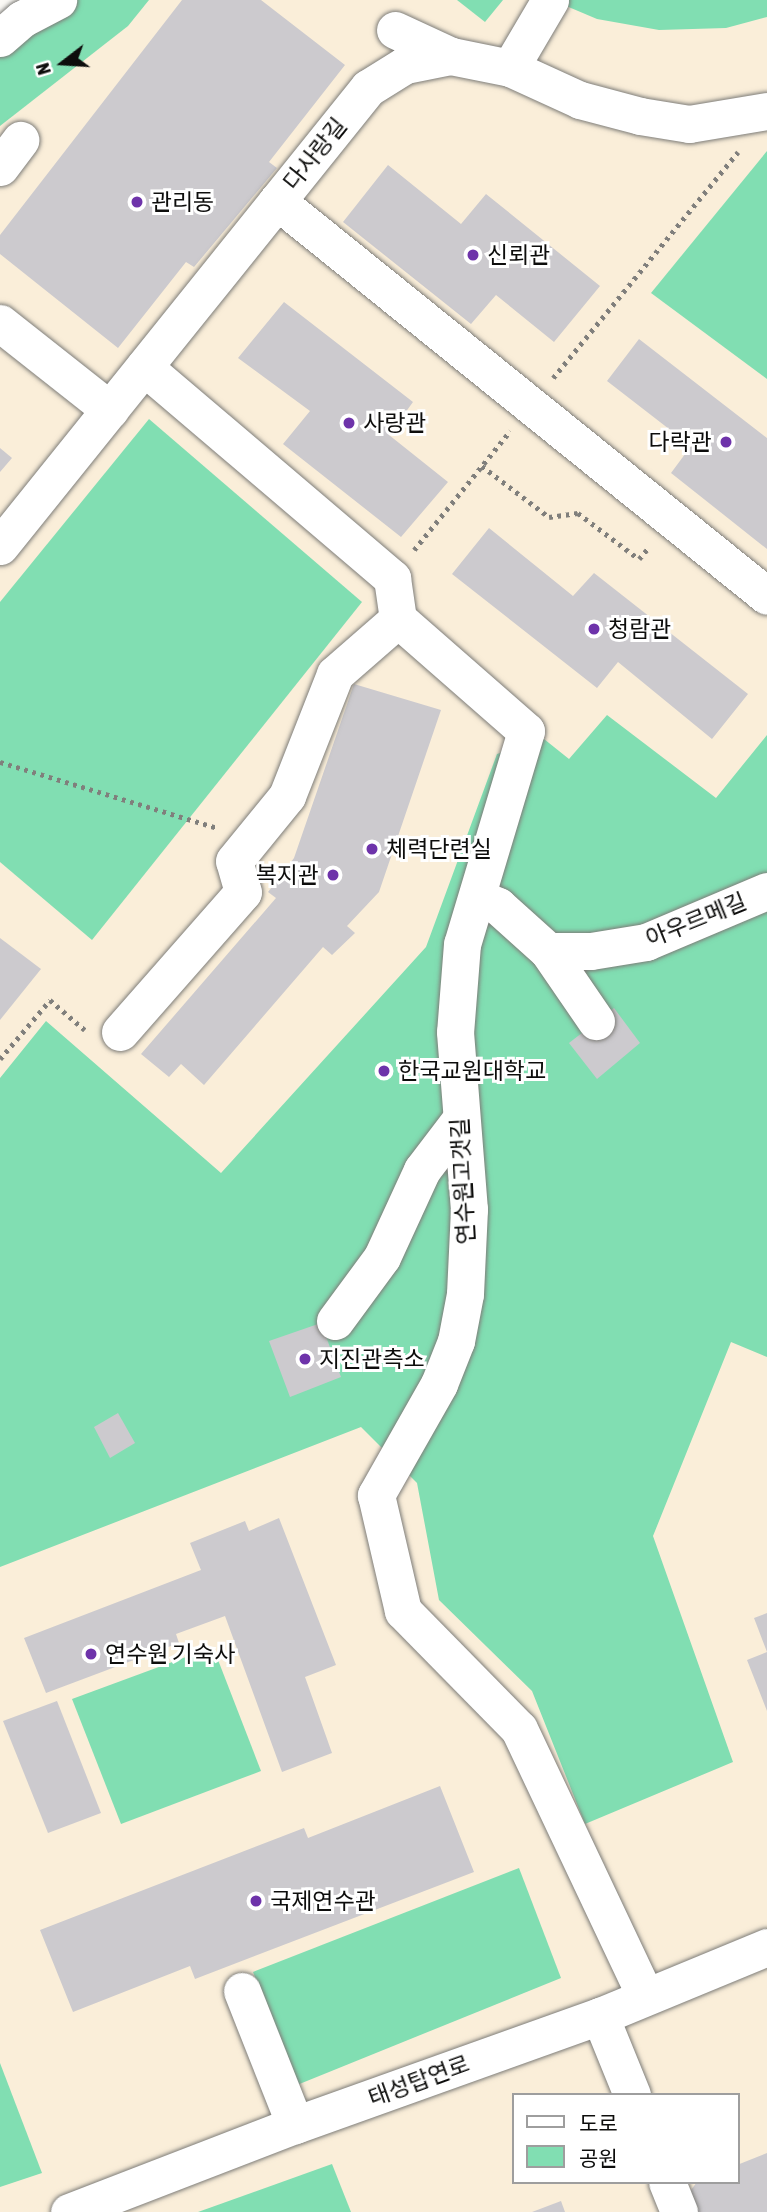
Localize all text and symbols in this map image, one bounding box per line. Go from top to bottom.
north arrow [28,28,98,98]
text: N [31,61,55,78]
street label: 다사랑길 [278,112,352,196]
place label: 관리동 [151,188,214,216]
marker: 관리동 [129,194,145,210]
place label: 신뢰관 [487,241,550,269]
marker: 신뢰관 [465,247,481,263]
place label: 사랑관 [363,409,426,437]
marker: 사랑관 [341,415,357,431]
place label: 다락관 [649,428,712,456]
marker: 다락관 [718,434,734,450]
place label: 청람관 [608,615,671,643]
marker: 청람관 [586,621,602,637]
place label: 체력단련실 [386,835,492,863]
marker: 체력단련실 [364,841,380,857]
place label: 복지관 [256,861,319,889]
marker: 복지관 [325,867,341,883]
street label: 아우르메길 [642,887,750,953]
place label: 한국교원대학교 [398,1057,546,1085]
marker: 한국교원대학교 [376,1063,392,1079]
street label: 연수원고갯길 [446,1117,480,1245]
place label: 지진관측소 [319,1345,425,1373]
marker: 지진관측소 [297,1351,313,1367]
place label: 연수원 기숙사 [105,1640,235,1668]
marker: 연수원 기숙사 [83,1646,99,1662]
place label: 국제연수관 [270,1887,376,1915]
marker: 국제연수관 [248,1893,264,1909]
street label: 태성탑연로 [365,2050,473,2112]
legend [512,2093,739,2184]
text: 도로 [579,2111,618,2135]
text: 공원 [579,2146,618,2170]

